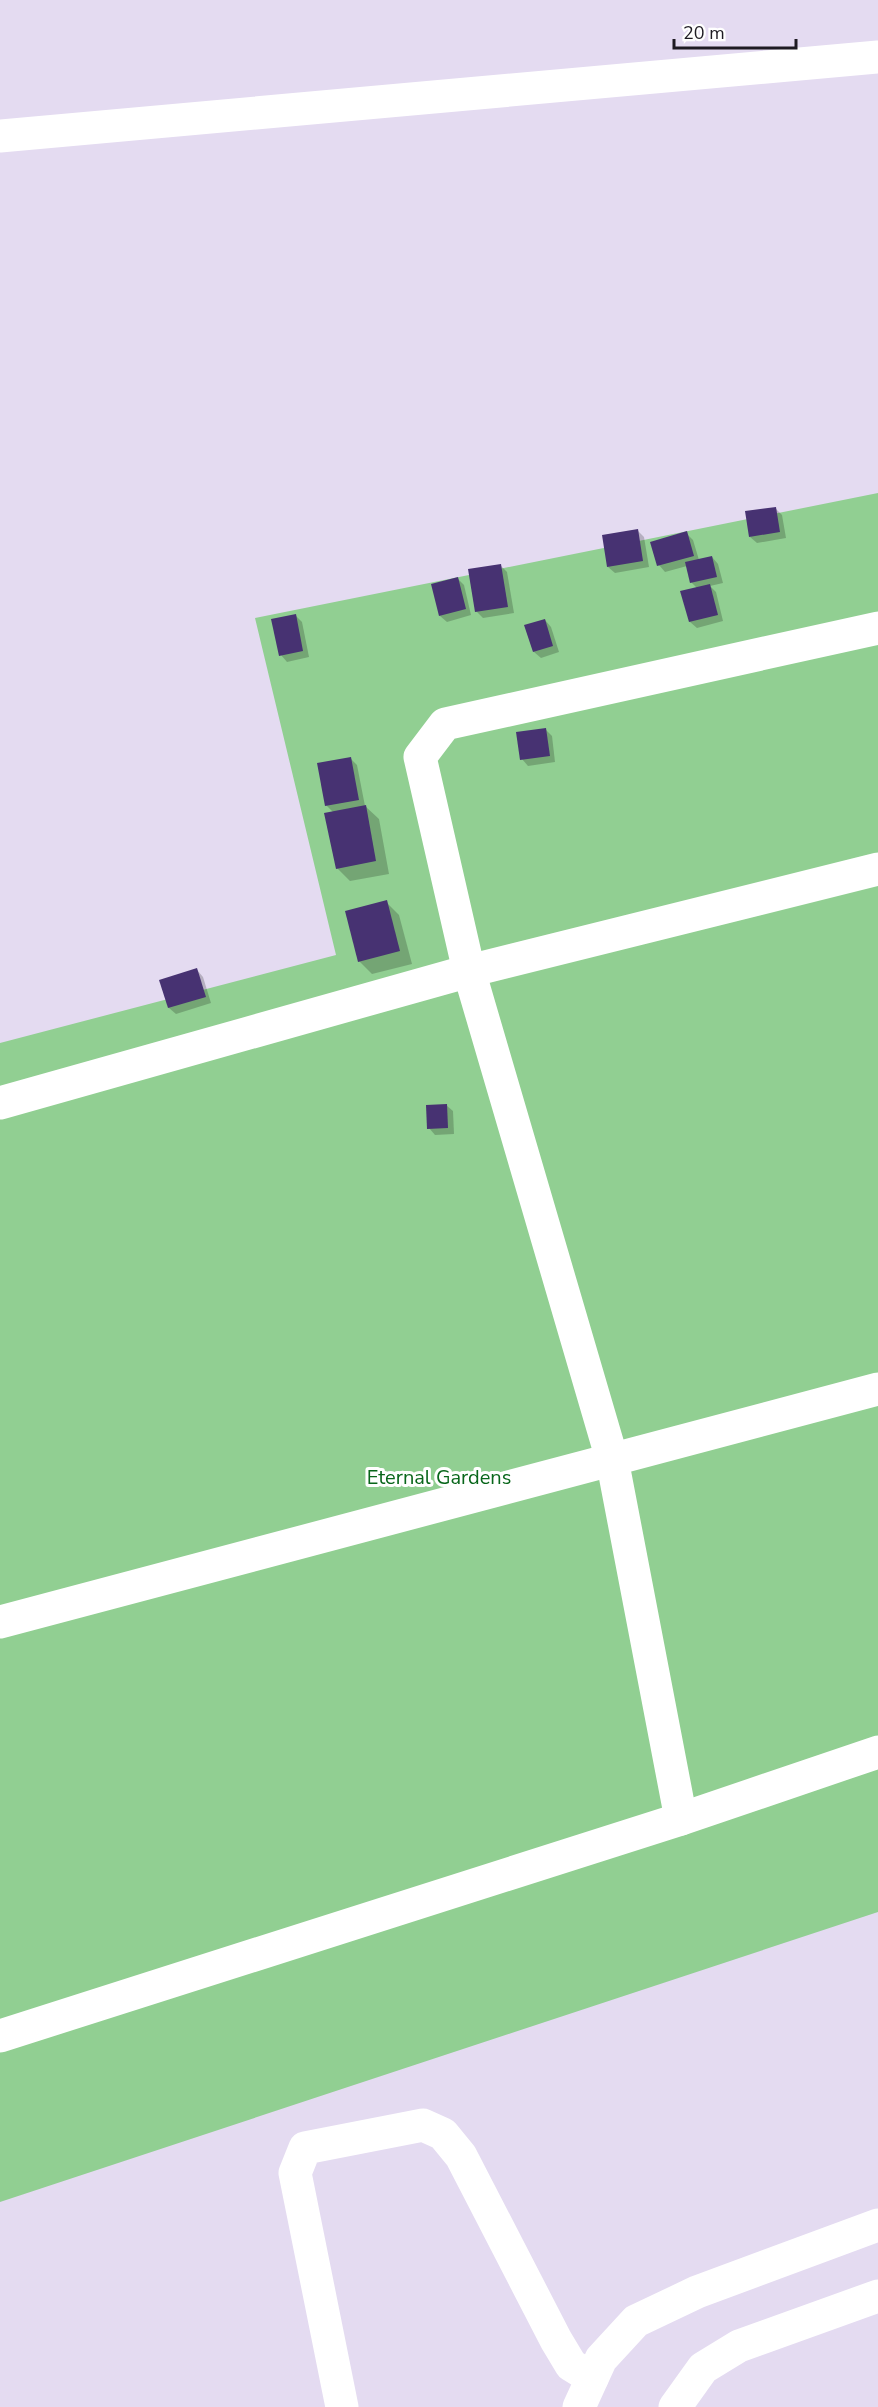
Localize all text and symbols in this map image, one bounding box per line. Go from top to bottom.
scale bar [674,12,796,50]
text: 20 m [683,21,725,45]
park label: Eternal Gardens [367,1464,511,1491]

